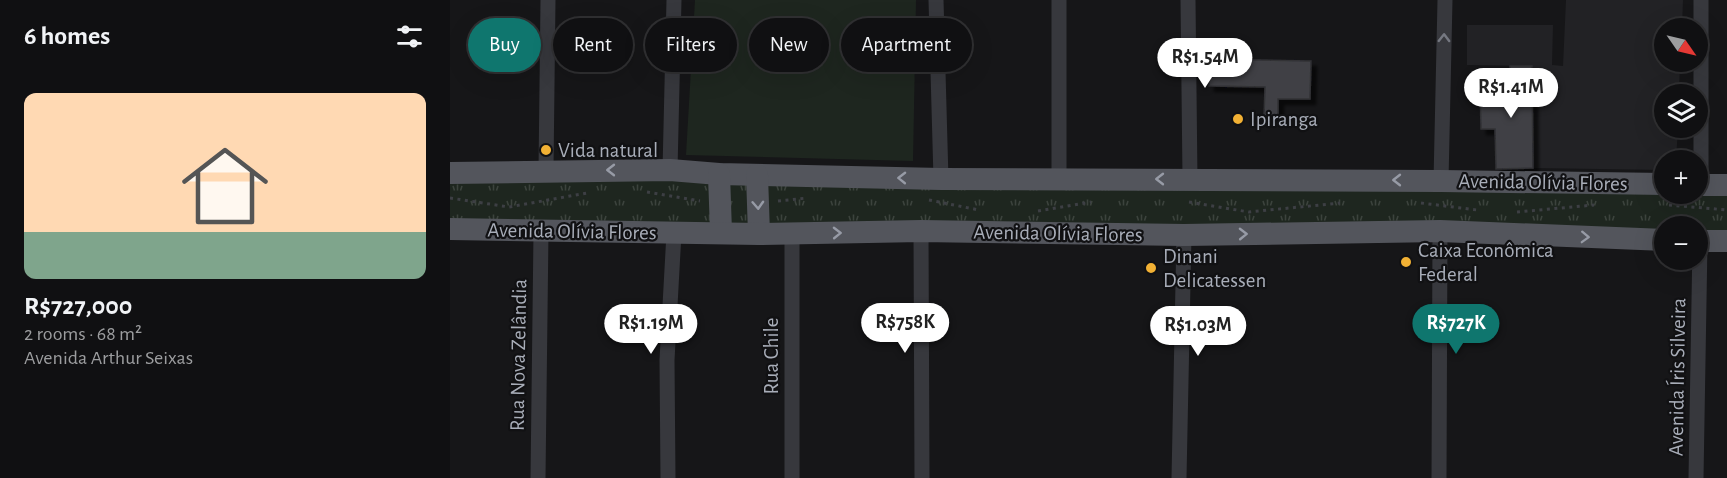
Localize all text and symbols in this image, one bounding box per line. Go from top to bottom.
chip: Buy [468,18,541,72]
chip: Rent [553,18,633,72]
chip: Filters [645,18,737,72]
chip: New [749,18,829,72]
chip: Apartment [841,18,972,72]
north arrow [1654,18,1708,72]
map controls [1654,18,1708,270]
icon: filters [393,20,426,53]
text: 6 homes [24,23,110,49]
one-way arrow [1438,34,1451,43]
pin: R$1.54M [1150,38,1260,89]
text: R$1.54M [1171,47,1239,67]
pin: R$1.41M [1456,68,1566,119]
text: R$1.41M [1478,77,1544,97]
button: layers [1654,84,1708,138]
place label: Ipiranga [1250,109,1318,130]
marker: Ipiranga [1231,112,1245,126]
icon: home [171,132,279,240]
place label: Vida natural [558,140,658,161]
marker: Vida natural [539,143,553,157]
button: + [1654,150,1708,204]
one-way arrow [607,164,616,176]
street label: Avenida Olívia Flores [1458,171,1628,194]
one-way arrow [897,172,906,184]
one-way arrow [1155,173,1164,185]
one-way arrow [1392,174,1401,186]
one-way arrow [751,200,764,209]
button: − [1654,216,1708,270]
street label: Avenida Olívia Flores [487,220,657,243]
street label: Avenida Olívia Flores [973,222,1143,245]
one-way arrow [833,226,842,239]
one-way arrow [1238,228,1247,240]
one-way arrow [1580,230,1589,243]
place label: Caixa Econômica Federal [1418,240,1554,285]
place label: Dinani Delicatessen [1163,246,1266,291]
marker: Caixa Econômica Federal [1399,255,1413,269]
marker: Dinani Delicatessen [1144,261,1158,275]
street label: Rua Nova Zelândia [507,278,530,431]
text: R$727,000 [24,293,132,319]
street label: Avenida Íris Silveira [1664,297,1689,456]
pin: R$758K [856,303,954,354]
pin: R$1.19M [596,304,706,355]
pin: R$727K [1407,304,1505,355]
pin: R$1.03M [1143,306,1253,357]
text: R$758K [875,312,935,332]
text: R$1.19M [618,313,684,333]
text: R$727K [1426,313,1486,333]
text: R$1.03M [1164,315,1232,335]
street label: Rua Chile [761,318,782,394]
text: 2 rooms · 68 m² [24,324,142,344]
text: Avenida Arthur Seixas [24,348,193,368]

